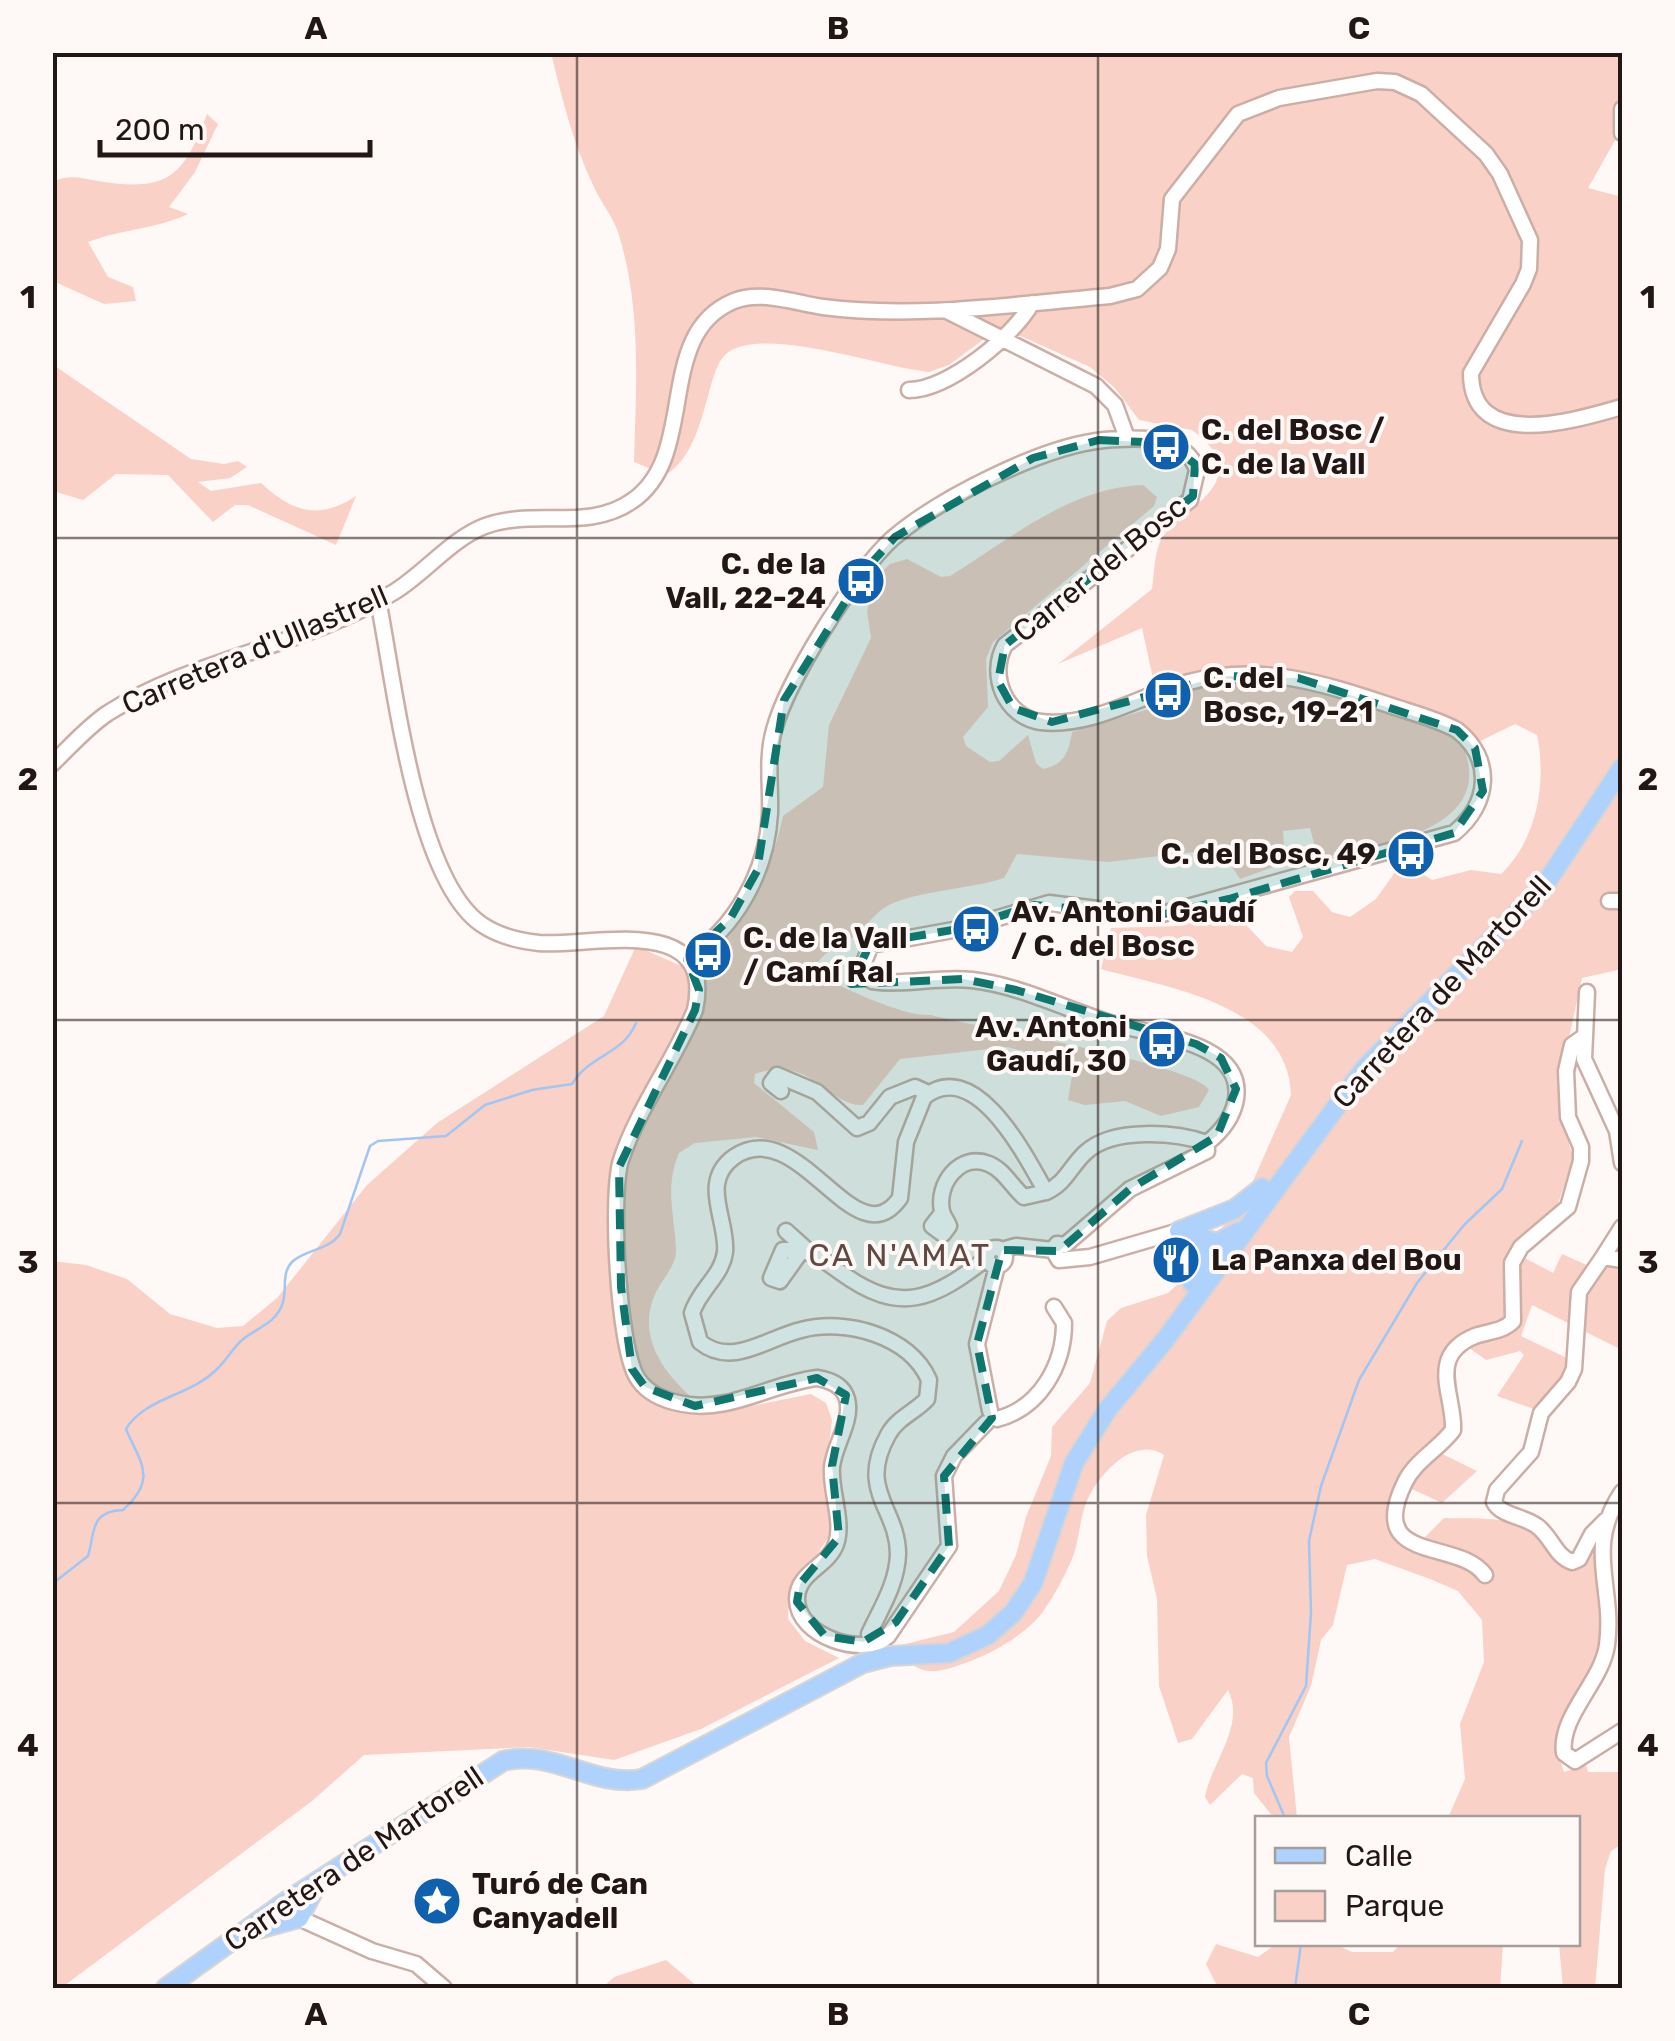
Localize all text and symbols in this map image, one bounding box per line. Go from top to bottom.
text: A [305,9,328,47]
text: B [827,9,849,47]
text: C [1348,9,1370,47]
scale bar [100,95,370,157]
text: 200 m [115,112,205,148]
text: 1 [20,278,36,316]
text: 1 [1640,278,1656,316]
place label: C. del Bosc / C. de la Vall [1201,412,1385,482]
bus stop icon: C. del Bosc / C. de la Vall [1140,421,1192,473]
street label: Carrer del Bosc [1006,488,1194,650]
place label: C. de la Vall, 22-24 [665,546,826,616]
bus stop icon: C. de la Vall, 22-24 [835,555,887,607]
street label: Carretera d'Ullastrell [117,578,393,722]
place label: C. del Bosc, 19-21 [1203,660,1373,730]
bus stop icon: C. del Bosc, 19-21 [1142,669,1194,721]
text: 2 [18,760,38,798]
text: 2 [1638,760,1658,798]
bus stop icon: C. del Bosc, 49 [1385,828,1437,880]
place label: C. del Bosc, 49 [1160,836,1376,872]
street label: Carretera de Martorell [1325,868,1559,1116]
place label: Av. Antoni Gaudí / C. del Bosc [1011,894,1258,964]
bus stop icon: Av. Antoni Gaudí / C. del Bosc [950,903,1002,955]
place label: C. de la Vall / Camí Ral [743,920,908,990]
bus stop icon: C. de la Vall / Camí Ral [682,929,734,981]
place label: Av. Antoni Gaudí, 30 [975,1009,1127,1079]
bus stop icon: Av. Antoni Gaudí, 30 [1136,1018,1188,1070]
restaurant icon: La Panxa del Bou [1150,1234,1202,1286]
district label: CA N'AMAT [808,1236,992,1274]
place label: La Panxa del Bou [1211,1242,1462,1278]
text: 3 [17,1243,39,1281]
text: 3 [1637,1243,1659,1281]
text: 4 [17,1726,39,1764]
text: 4 [1637,1726,1659,1764]
street label: Carretera de Martorell [218,1759,490,1959]
legend [1255,1816,1580,1946]
text: Calle [1345,1838,1413,1874]
place label: Turó de Can Canyadell [472,1866,648,1936]
place icon: Turó de Can Canyadell [411,1875,463,1927]
text: Parque [1345,1888,1444,1924]
text: A [305,1995,328,2033]
text: B [827,1995,849,2033]
text: C [1348,1995,1370,2033]

